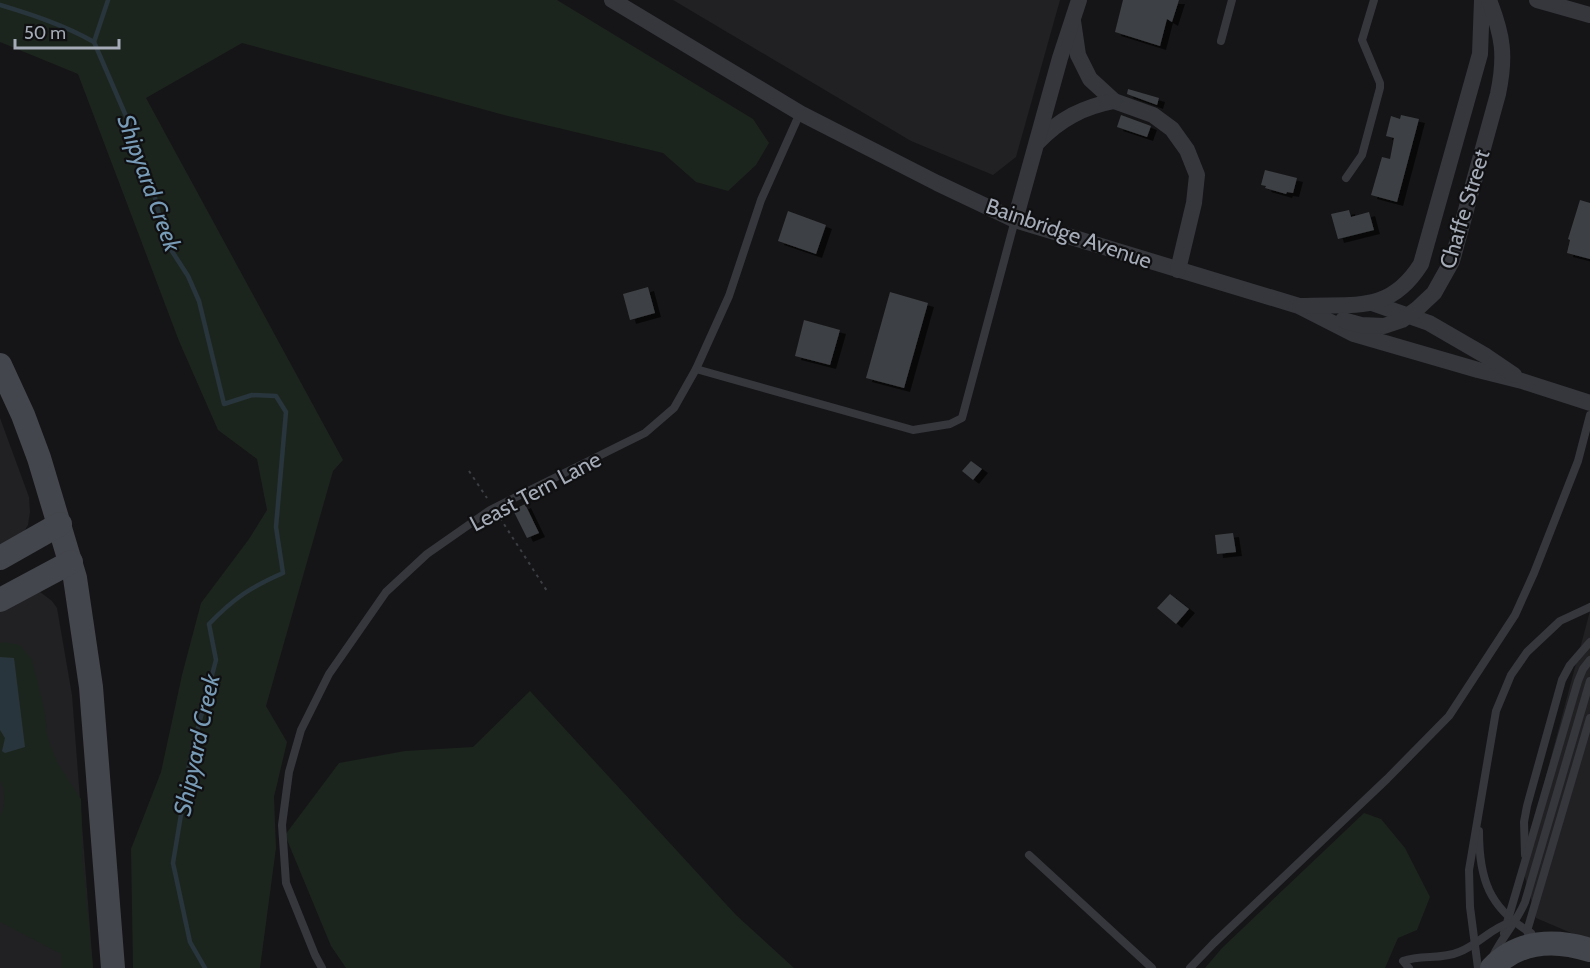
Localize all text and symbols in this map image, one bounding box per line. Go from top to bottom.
scale bar [15,12,118,50]
text: 50 m [24,22,66,44]
water label: Shipyard Creek [111,110,188,256]
street label: Chaffe Street [1434,146,1496,272]
street label: Bainbridge Avenue [982,192,1155,275]
street label: Least Tern Lane [465,446,605,537]
water label: Shipyard Creek [167,671,226,818]

